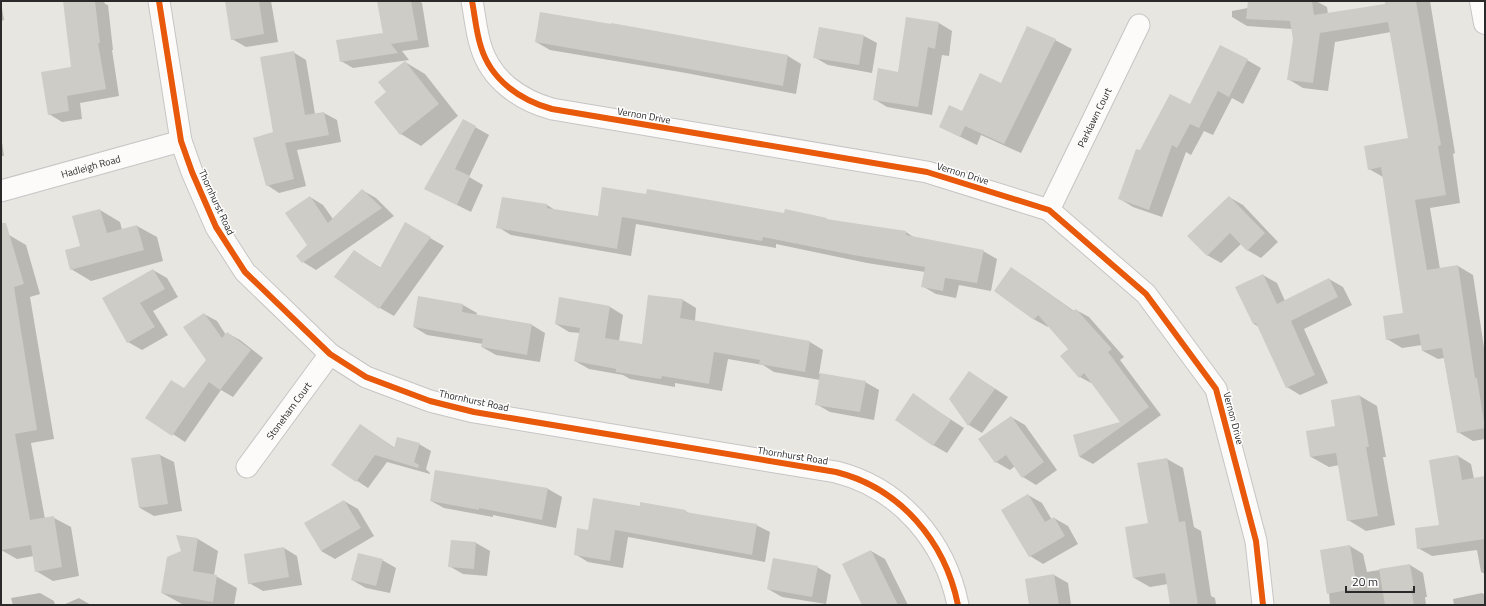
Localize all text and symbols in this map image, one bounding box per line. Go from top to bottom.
street label: Parklawn Court [1074,85,1116,150]
street label: Vernon Drive [616,103,672,128]
street label: Hadleigh Road [59,151,122,182]
street label: Vernon Drive [935,158,991,189]
street label: Thornhurst Road [195,167,238,238]
street label: Stoneham Court [263,378,315,443]
street label: Thornhurst Road [438,386,510,415]
street label: Vernon Drive [1219,390,1248,446]
street label: Thornhurst Road [757,443,829,468]
scale bar [1346,568,1414,594]
text: 20 m [1352,572,1378,591]

